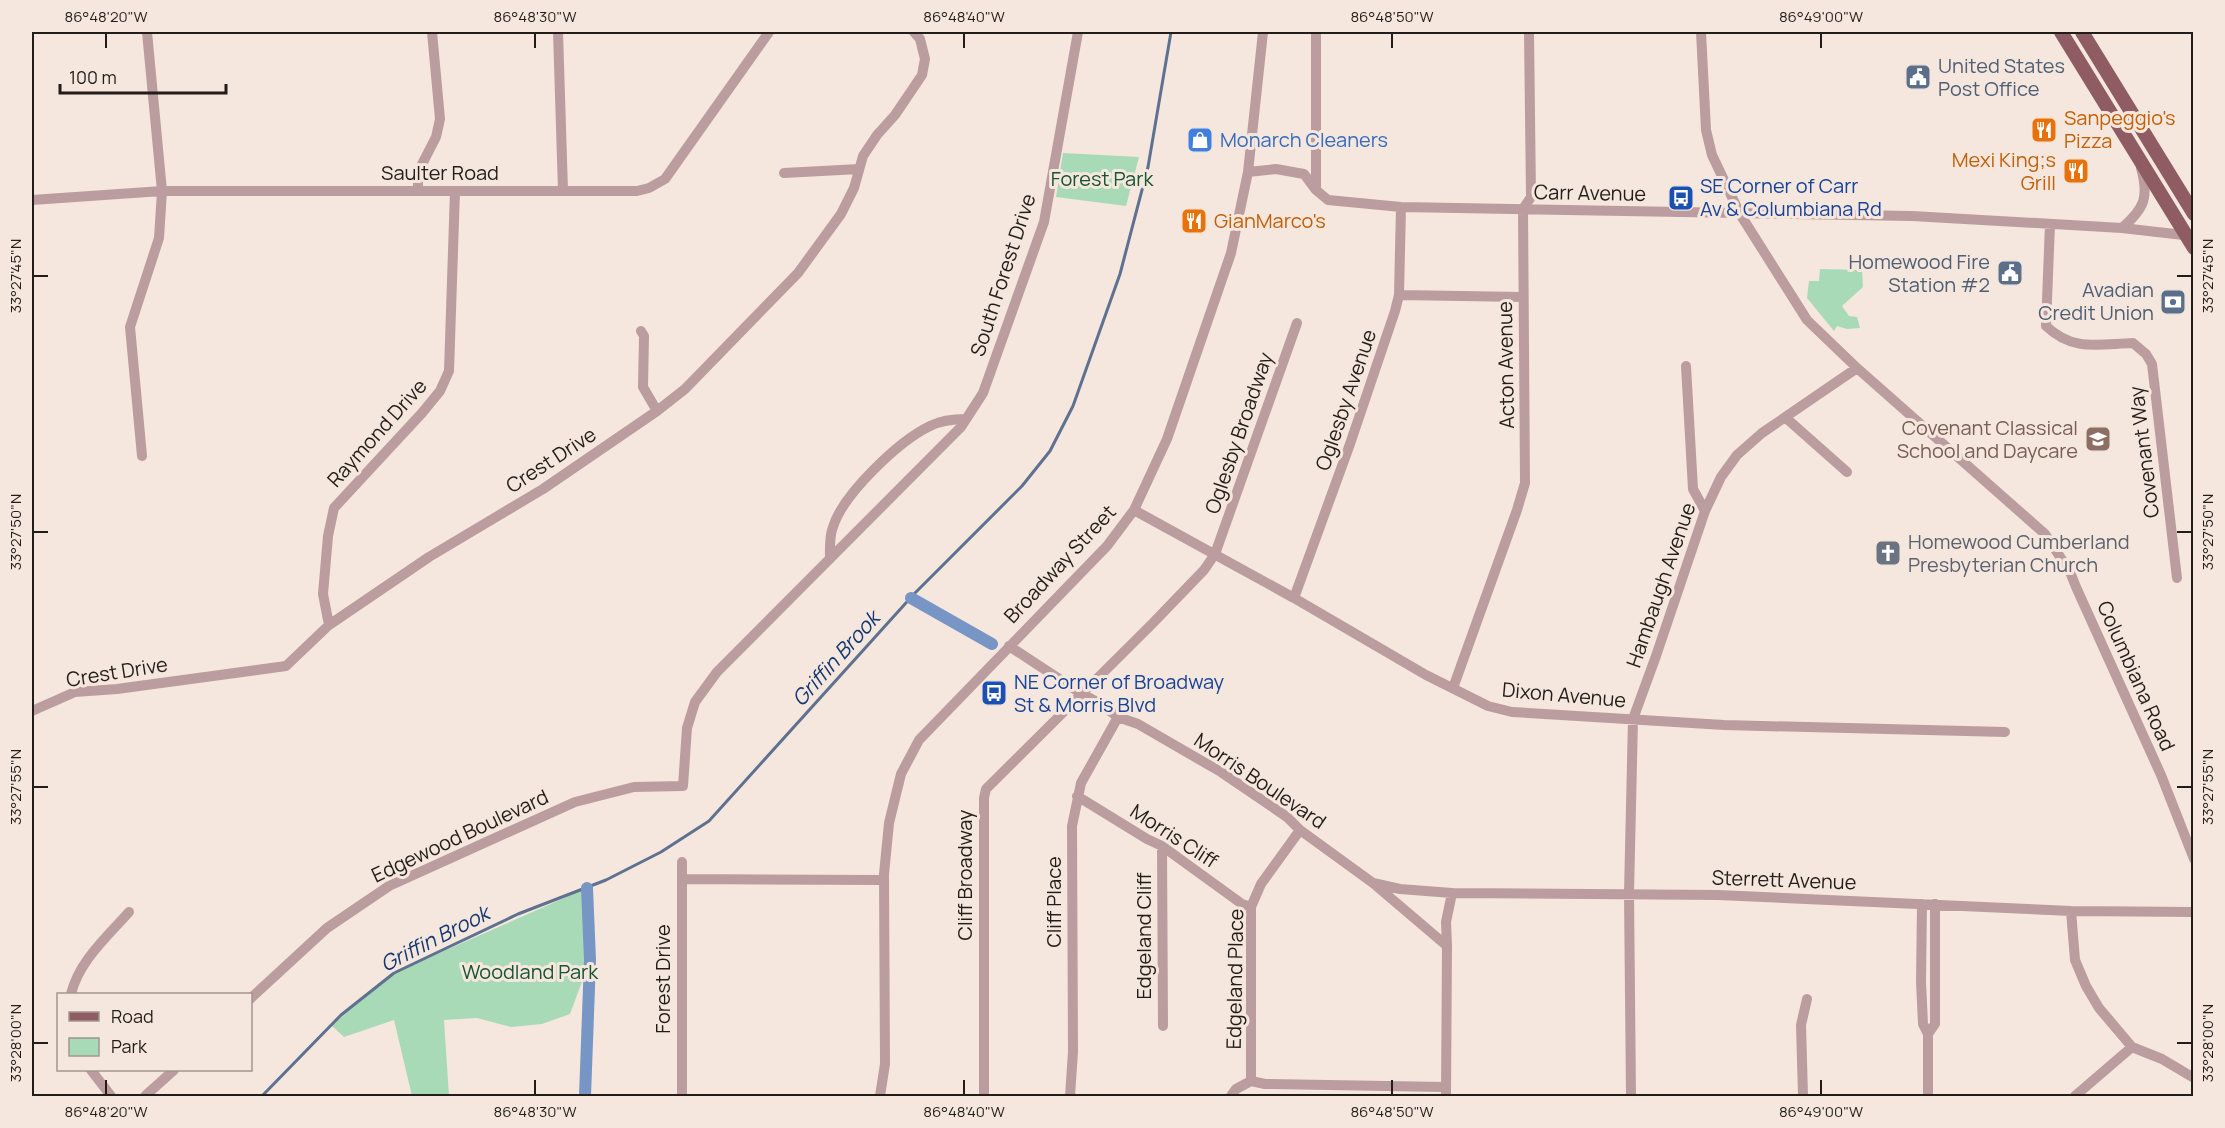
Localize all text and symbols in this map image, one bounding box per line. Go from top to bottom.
text: 86°48'20"W [64,6,148,27]
text: 86°48'30"W [494,6,576,27]
text: 86°48'40"W [923,6,1005,27]
text: 86°48'50"W [1350,6,1434,27]
text: 86°49'00"W [1779,6,1863,27]
place label: United States Post Office [1938,52,2065,102]
scale bar [60,57,226,95]
public building icon: United States Post Office [1903,62,1933,92]
text: 100 m [69,65,117,89]
place label: Sanpeggio's Pizza [2064,104,2176,154]
restaurant icon: Sanpeggio's Pizza [2029,115,2059,145]
shop icon: Monarch Cleaners [1185,125,1215,155]
place label: Monarch Cleaners [1220,126,1388,153]
place label: Mexi King;s Grill [1952,146,2056,196]
restaurant icon: Mexi King;s Grill [2061,156,2091,186]
street label: Saulter Road [381,159,499,186]
park label: Forest Park [1051,165,1154,192]
place label: SE Corner of Carr Av & Columbiana Rd [1700,172,1882,222]
street label: Carr Avenue [1534,178,1646,207]
bus stop icon: SE Corner of Carr Av & Columbiana Rd [1666,183,1696,213]
street label: South Forest Drive [963,190,1042,360]
restaurant icon: GianMarco's [1179,206,1209,236]
place label: GianMarco's [1214,207,1326,234]
text: 33°27'45"N [5,239,26,313]
text: 33°27'45"N [2197,239,2218,313]
place label: Homewood Fire Station #2 [1848,248,1990,298]
public building icon: Homewood Fire Station #2 [1995,258,2025,288]
place label: Avadian Credit Union [2038,276,2154,326]
bank icon: Avadian Credit Union [2158,287,2188,317]
street label: Acton Avenue [1491,301,1520,429]
street label: Oglesby Avenue [1309,326,1382,474]
street label: Oglesby Broadway [1198,348,1279,517]
street label: Raymond Drive [321,373,432,493]
street label: Covenant Way [2122,384,2165,520]
place label: Covenant Classical School and Daycare [1897,414,2078,464]
street label: Crest Drive [500,420,601,499]
school or university icon: Covenant Classical School and Daycare [2083,424,2113,454]
text: 33°27'50"N [5,494,26,570]
text: 33°27'50"N [2197,494,2218,570]
street label: Broadway Street [998,499,1122,629]
street label: Hambaugh Avenue [1620,499,1701,671]
place label: Homewood Cumberland Presbyterian Church [1908,528,2130,578]
church icon: Homewood Cumberland Presbyterian Church [1873,538,1903,568]
street label: Columbiana Road [2091,596,2182,755]
water label: Griffin Brook [785,603,887,712]
street label: Crest Drive [64,650,170,693]
place label: NE Corner of Broadway St & Morris Blvd [1014,668,1224,718]
street label: Dixon Avenue [1501,676,1627,713]
bus stop icon: NE Corner of Broadway St & Morris Blvd [979,678,1009,708]
street label: Morris Boulevard [1189,726,1332,835]
text: 33°27'55"N [5,749,26,825]
text: 33°27'55"N [2197,749,2218,825]
street label: Edgewood Boulevard [367,783,553,888]
street label: Morris Cliff [1125,797,1224,874]
street label: Cliff Broadway [951,809,978,940]
street label: Cliff Place [1040,856,1067,948]
street label: Sterrett Avenue [1711,863,1857,896]
street label: Edgeland Cliff [1130,872,1157,1000]
water label: Griffin Brook [375,898,496,977]
street label: Edgeland Place [1220,908,1249,1049]
street label: Forest Drive [649,924,676,1034]
park label: Woodland Park [462,958,599,985]
legend [57,993,252,1071]
text: 33°28'00"N [5,1004,26,1082]
text: Road [111,1004,154,1028]
text: 33°28'00"N [2197,1004,2218,1082]
text: Park [111,1034,148,1058]
text: 86°48'20"W [64,1101,148,1122]
text: 86°48'30"W [494,1101,576,1122]
text: 86°48'40"W [923,1101,1005,1122]
text: 86°48'50"W [1350,1101,1434,1122]
text: 86°49'00"W [1779,1101,1863,1122]

